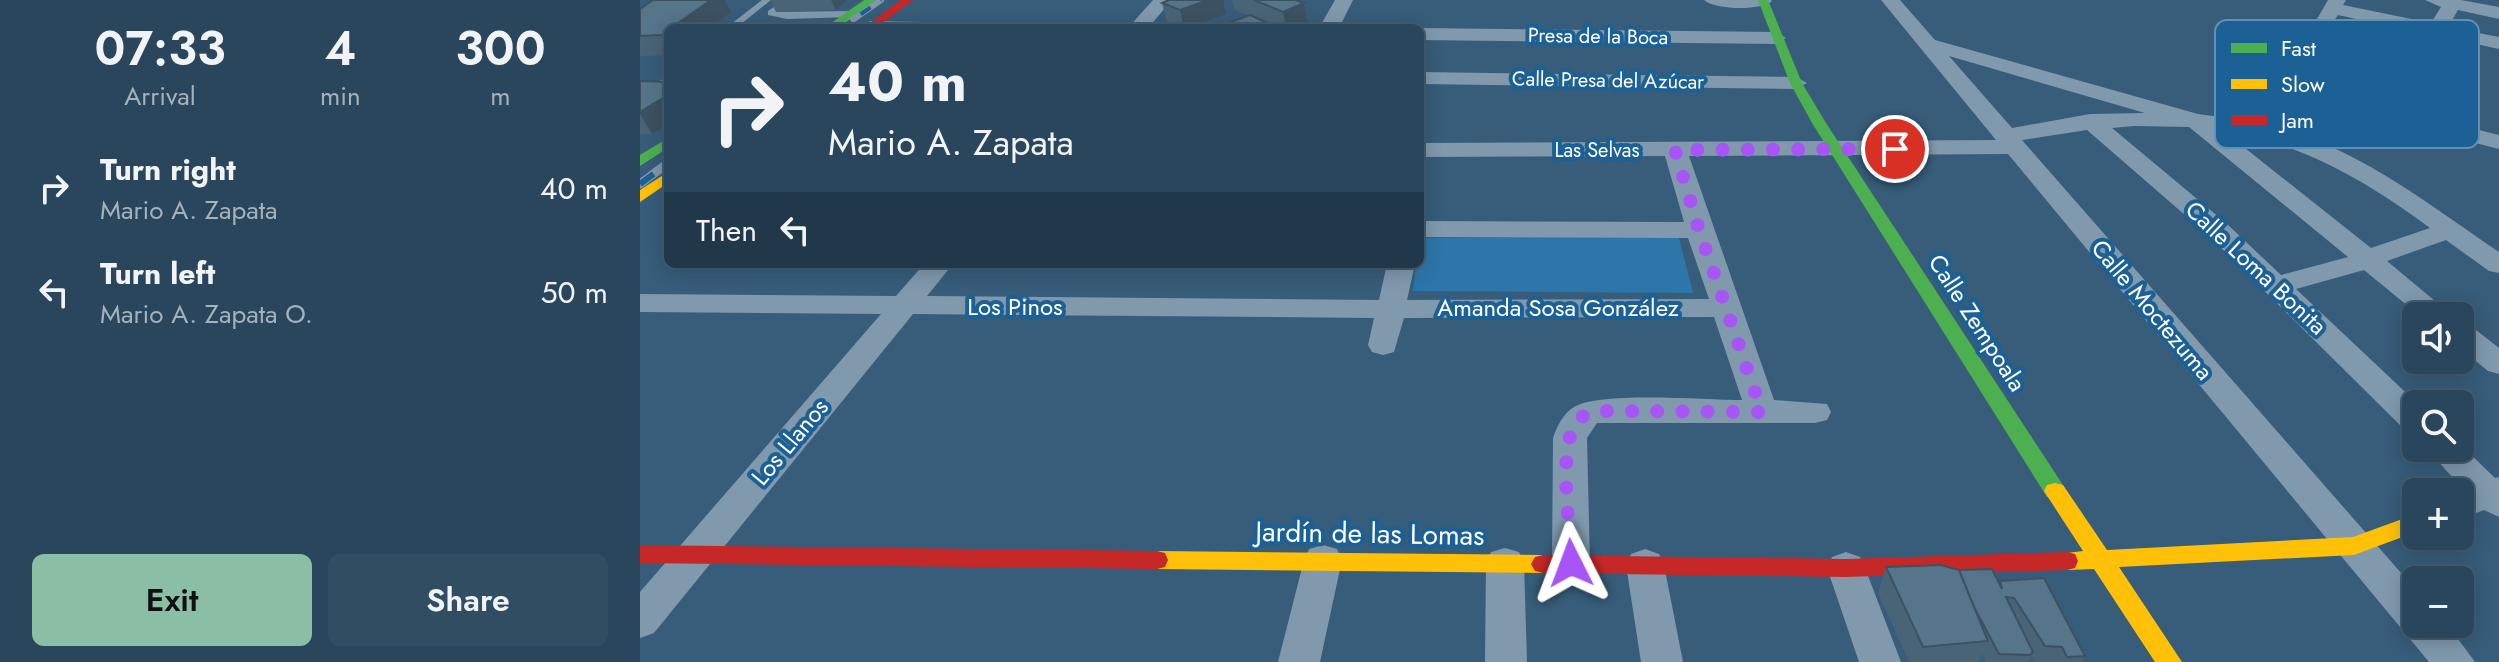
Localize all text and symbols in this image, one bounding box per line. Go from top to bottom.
text: 07:33 [94,14,226,83]
text: 4 [324,14,356,83]
text: 300 [455,14,546,83]
legend [2215,20,2479,148]
street label: Presa de la Boca [1528,21,1668,52]
text: Fast [2281,32,2317,64]
text: 40 m [828,41,967,122]
icon: right [696,56,800,160]
street label: Calle Presa del Azúcar [1512,64,1704,97]
text: Slow [2281,68,2325,100]
text: Arrival [124,77,196,115]
text: min [320,77,361,115]
text: m [490,77,510,115]
text: Jam [2278,104,2314,136]
pin [1861,115,1929,183]
text: Mario A. Zapata [828,116,1074,168]
icon: arrive [1873,127,1917,171]
street label: Las Selvas [1554,136,1640,165]
text: Turn right [100,148,236,191]
icon: right [32,166,76,210]
text: 40 m [540,167,608,210]
text: Mario A. Zapata [100,191,278,229]
street label: Calle Loma Bonita [2178,193,2335,343]
icon: left [773,208,817,252]
text: Then [696,209,757,252]
street label: Calle Moctezuma [2083,232,2222,388]
street label: Calle Zempoala [1920,247,2035,398]
text: Turn left [100,252,215,295]
icon: left [32,270,76,314]
text: 50 m [541,271,608,314]
street label: Los Pinos [967,289,1063,324]
street label: Amanda Sosa González [1437,290,1679,325]
text: Mario A. Zapata O. [100,295,313,333]
map controls [2402,302,2474,638]
button: sound [2402,302,2474,374]
button: search [2402,390,2474,462]
street label: Los Llanos [743,391,836,493]
button: + [2402,478,2474,550]
street label: Jardín de las Lomas [1251,511,1485,556]
position arrow [1529,521,1613,605]
button: Exit [32,554,312,646]
button: Share [328,554,608,646]
button: − [2402,566,2474,638]

